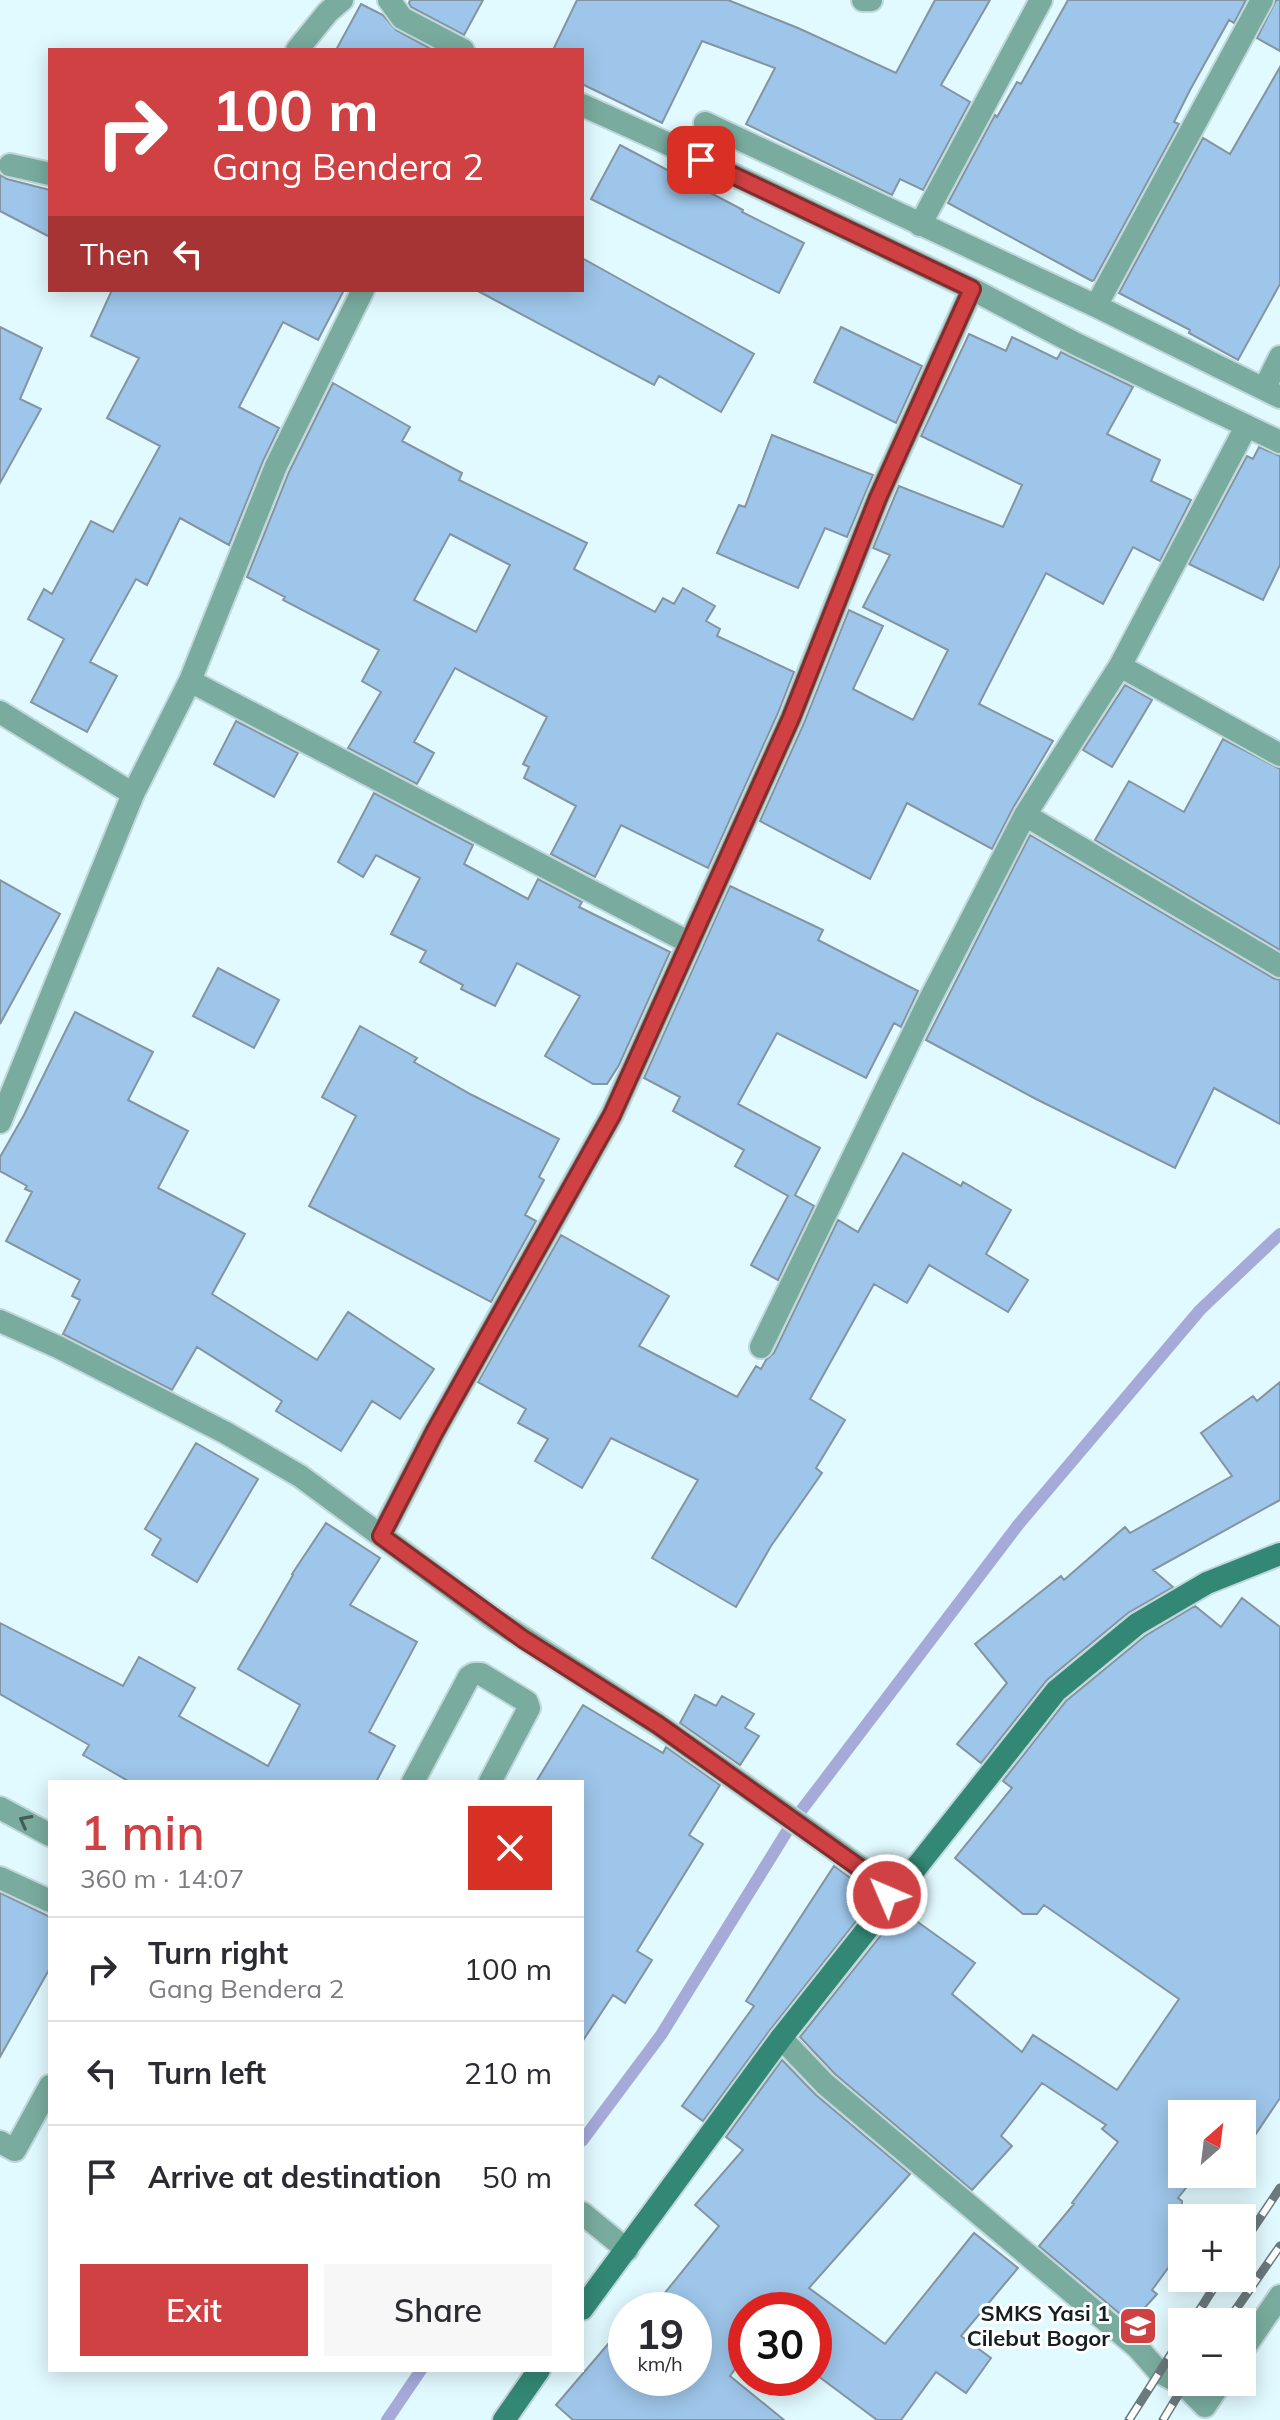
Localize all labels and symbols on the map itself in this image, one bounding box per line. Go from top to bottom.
pin [667,126,735,194]
one-way arrow [19,1816,33,1831]
position arrow [845,1853,929,1937]
north arrow [1168,2100,1256,2188]
speed limit sign: 30 [728,2292,832,2396]
place label: SMKS Yasi 1 Cilebut Bogor [967,2299,1110,2352]
school or university icon: SMKS Yasi 1 Cilebut Bogor [1117,2305,1159,2347]

